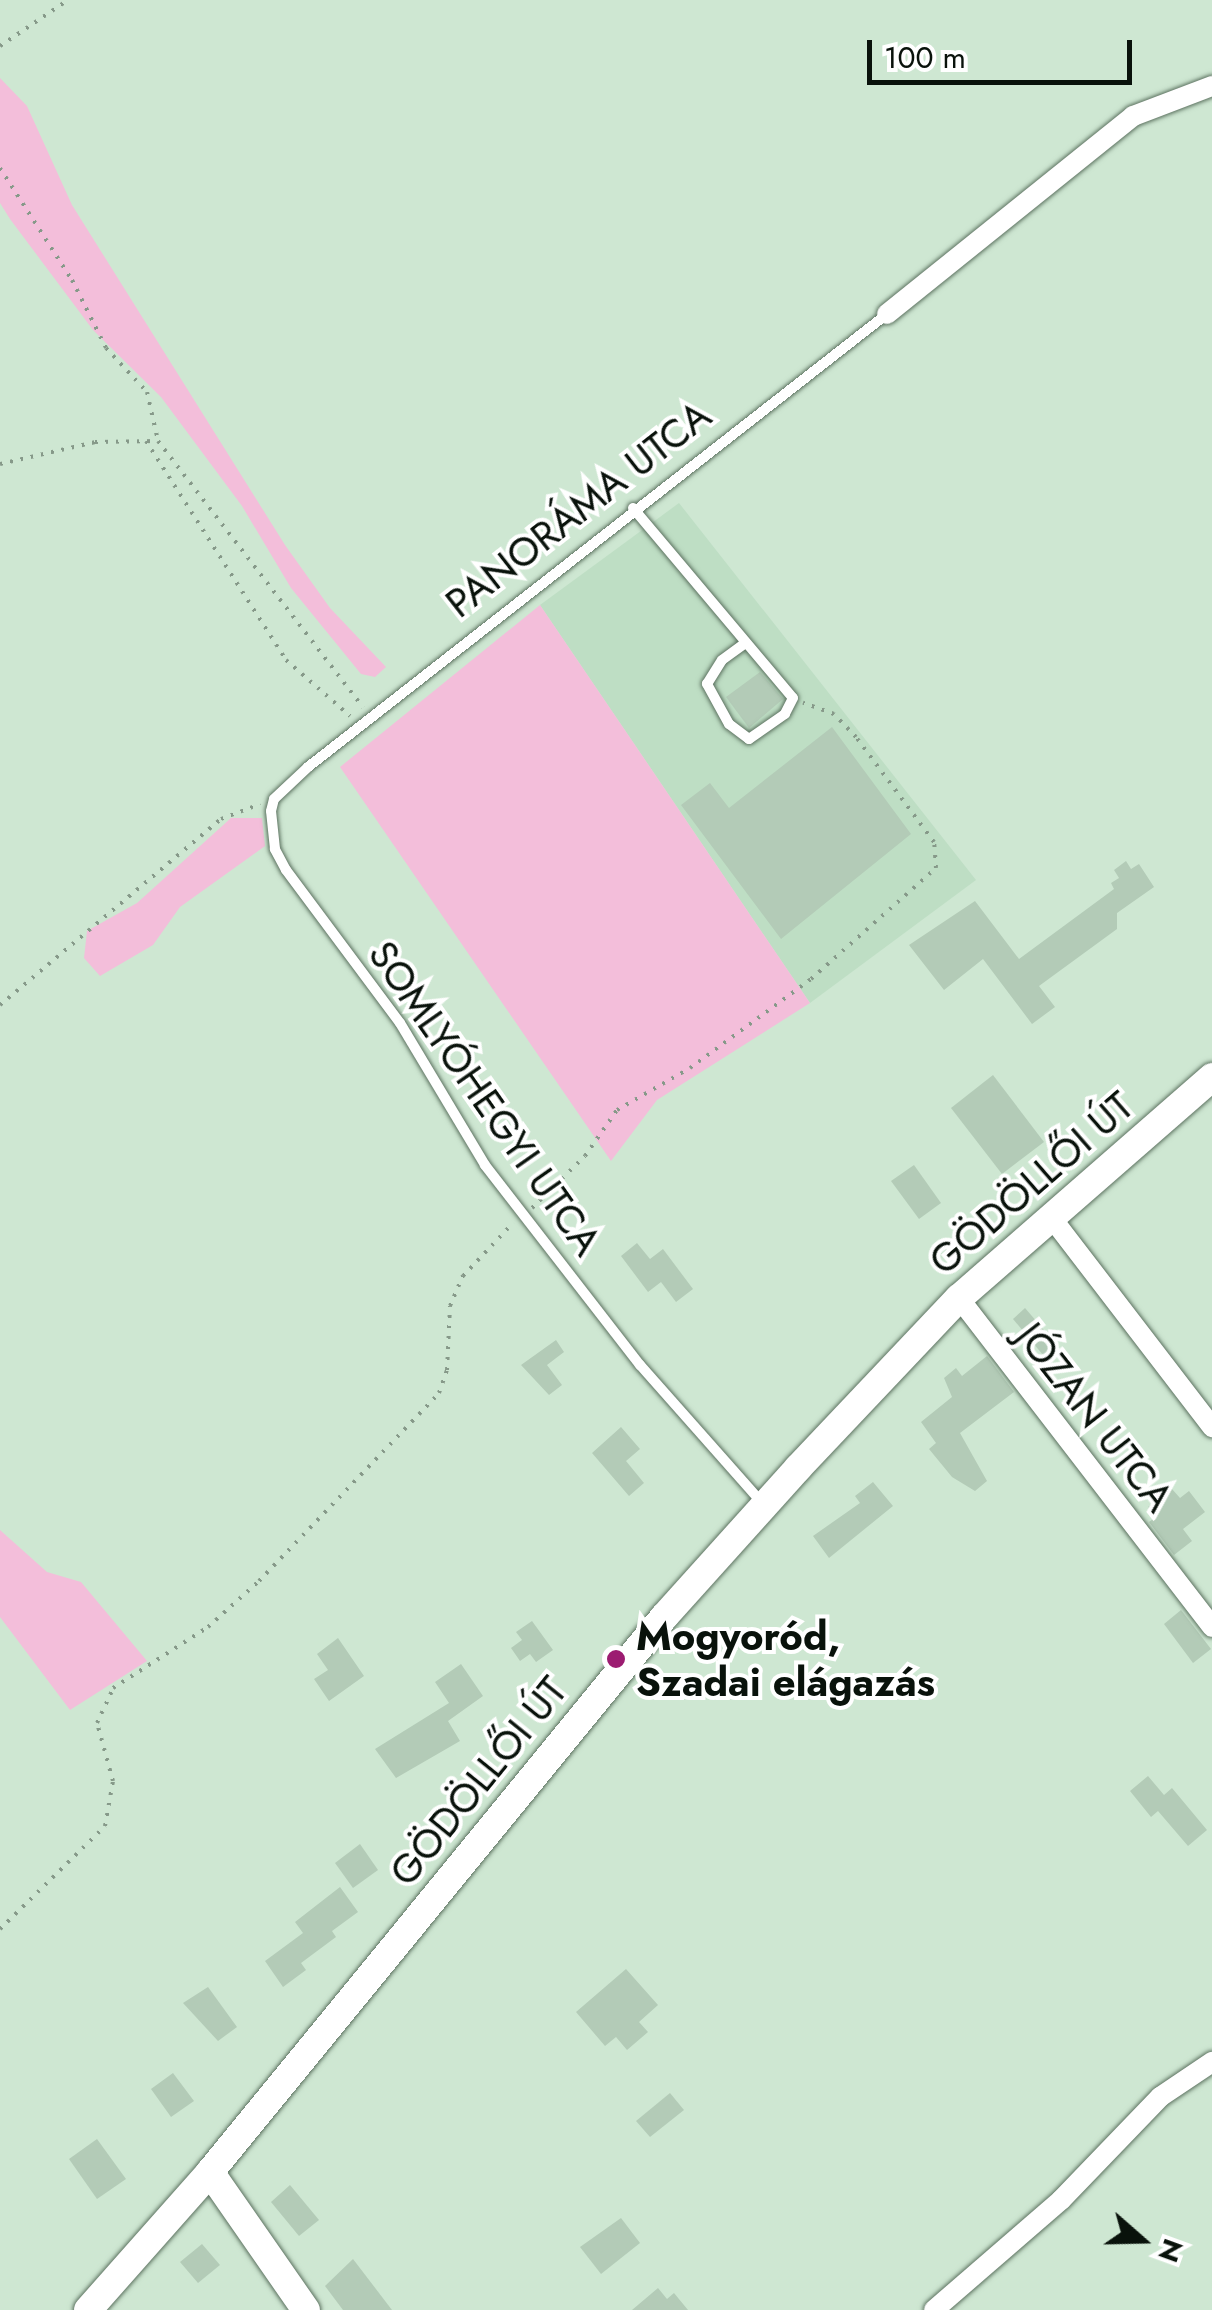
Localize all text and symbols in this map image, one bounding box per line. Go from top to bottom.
scale bar [872,20,1137,82]
text: 100 m [884,36,966,79]
street label: PANORÁMA UTCA [436,391,720,627]
street label: SOMLYÓHEGYI UTCA [358,932,612,1264]
street label: GÖDÖLLŐI ÚT [919,1081,1143,1285]
street label: JÓZAN UTCA [1007,1313,1183,1521]
place label: Mogyoród, Szadai elágazás [636,1612,935,1706]
marker: Mogyoród, Szadai elágazás [605,1648,627,1670]
street label: GÖDÖLLŐI ÚT [379,1667,577,1895]
north arrow [1092,2190,1192,2290]
text: N [1148,2233,1194,2268]

